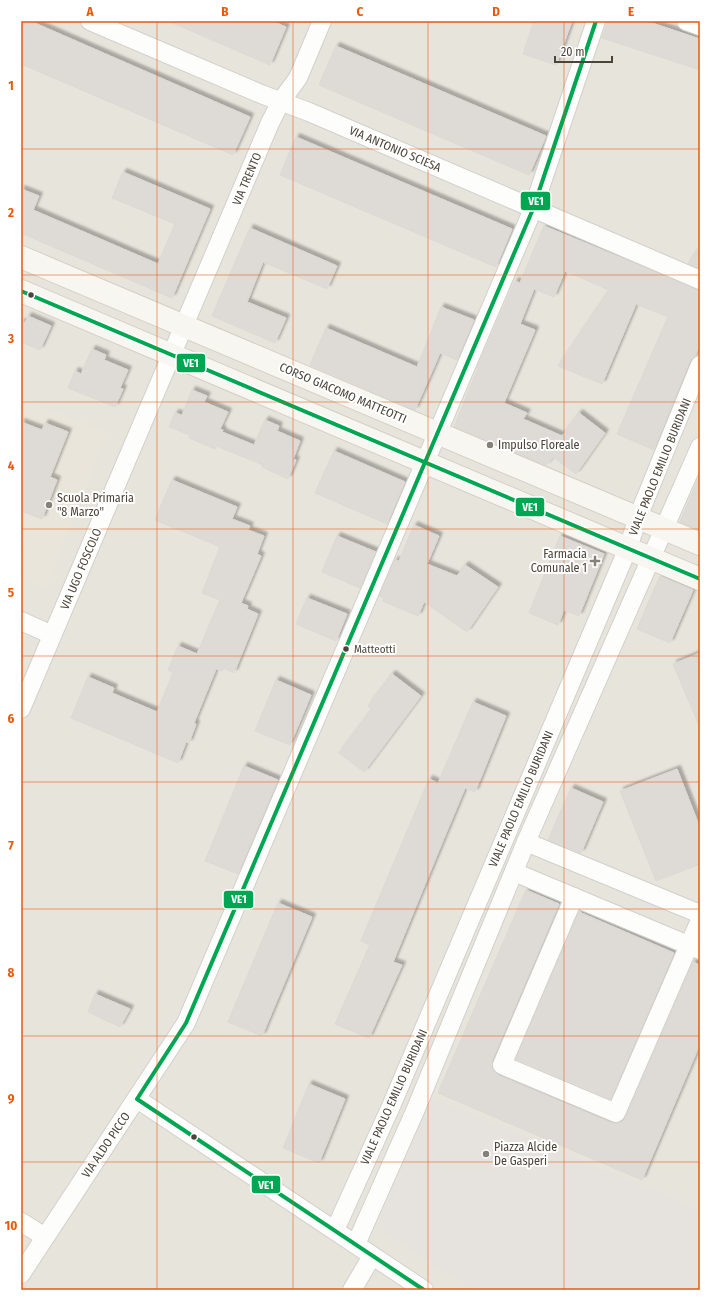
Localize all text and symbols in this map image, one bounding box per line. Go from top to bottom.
text: A [85,4,94,19]
text: B [221,4,229,19]
text: C [357,4,364,19]
text: D [492,4,500,19]
text: E [628,4,634,19]
scale bar [555,38,612,64]
text: 20 m [561,45,585,59]
text: 1 [8,78,14,93]
street label: VIA ANTONIO SCIESA [347,123,444,175]
street label: VIA TRENTO [230,150,264,208]
line badge: VE1 [520,191,551,211]
text: VE1 [527,195,544,208]
text: 2 [7,205,14,220]
unlabelled marker [26,290,36,300]
text: 3 [7,331,14,346]
line badge: VE1 [176,353,206,373]
text: VE1 [182,357,199,370]
street label: CORSO GIACOMO MATTEOTTI [277,360,409,426]
street label: VIALE PAOLO EMILIO BURIDANI [626,396,694,538]
place label: Impulso Floreale [498,438,580,452]
marker: Impulso Floreale [485,440,495,450]
text: 4 [8,458,15,473]
place label: Scuola Primaria "8 Marzo" [57,491,134,519]
line badge: VE1 [515,497,545,517]
marker: Scuola Primaria "8 Marzo" [44,500,54,510]
text: VE1 [521,501,538,514]
street label: VIA UGO FOSCOLO [58,526,104,612]
place label: Farmacia Comunale 1 [531,547,587,575]
marker: Farmacia Comunale 1 [590,556,600,566]
text: 5 [8,585,14,600]
place label: Matteotti [354,643,396,656]
marker: Matteotti [341,644,351,654]
text: 6 [8,711,15,726]
street label: VIALE PAOLO EMILIO BURIDANI [486,729,556,869]
text: 7 [8,838,14,853]
line badge: VE1 [223,890,254,909]
text: VE1 [230,893,247,906]
text: 8 [8,965,15,980]
street label: VIALE PAOLO EMILIO BURIDANI [358,1027,430,1167]
text: 9 [8,1091,15,1106]
street label: VIA ALDO PICCO [79,1110,133,1180]
unlabelled marker [189,1132,199,1142]
place label: Piazza Alcide De Gasperi [494,1140,557,1168]
marker: Piazza Alcide De Gasperi [481,1149,491,1159]
line badge: VE1 [251,1175,281,1194]
text: VE1 [257,1179,274,1192]
text: 10 [5,1218,17,1233]

